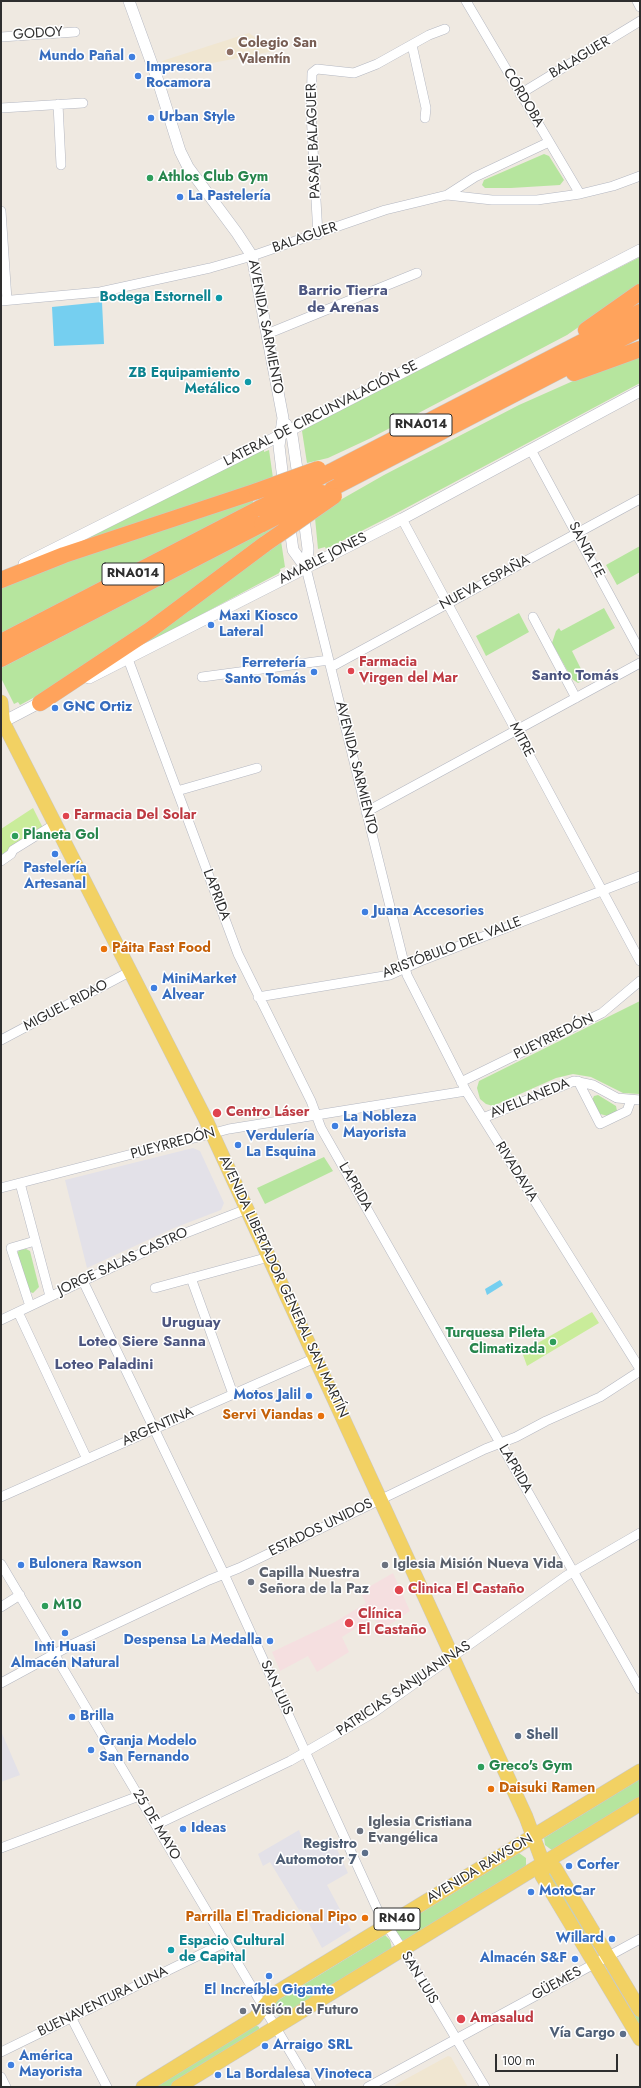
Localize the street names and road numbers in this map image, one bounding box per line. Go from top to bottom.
street label: GODOY [13,24,63,44]
street label: BALAGUER [547,33,613,83]
street label: CÓRDOBA [499,65,547,131]
street label: PASAJE BALAGUER [304,83,324,199]
street label: BALAGUER [270,219,340,257]
street label: AVENIDA SARMIENTO [244,258,286,396]
street label: LATERAL DE CIRCUNVALACIÓN SE [221,358,421,470]
road number: RNA014 [390,414,452,436]
street label: SANTA FE [564,519,608,581]
street label: AMABLE JONES [276,530,370,588]
street label: NUEVA ESPAÑA [437,552,533,614]
road number: RNA014 [102,563,164,585]
street label: AVENIDA SARMIENTO [331,700,381,836]
street label: MITRE [505,720,537,760]
street label: LAPRIDA [199,867,233,923]
street label: ARISTÓBULO DEL VALLE [380,914,524,982]
street label: MIGUEL RIDAO [21,977,111,1035]
street label: PUEYRREDÓN [511,1010,597,1064]
street label: AVELLANEDA [488,1075,572,1123]
street label: PUEYRREDÓN [129,1125,217,1163]
street label: RIVADAVIA [491,1139,541,1205]
street label: AVENIDA LIBERTADOR GENERAL SAN MARTÍN [215,1153,351,1421]
street label: LAPRIDA [334,1160,376,1214]
street label: JORGE SALAS CASTRO [55,1224,191,1300]
street label: ARGENTINA [120,1404,196,1450]
street label: LAPRIDA [494,1442,536,1496]
street label: ESTADOS UNIDOS [266,1496,376,1560]
street label: PATRICIAS SANJUANINAS [334,1638,474,1740]
street label: SAN LUIS [256,1658,296,1718]
street label: 25 DE MAYO [128,1787,184,1863]
street label: AVENIDA RAWSON [424,1831,536,1907]
road number: RN40 [374,1908,420,1930]
street label: SAN LUIS [397,1949,441,2007]
street label: BUENAVENTURA LUNA [35,1963,171,2041]
street label: GÜEMES [529,1964,585,2004]

